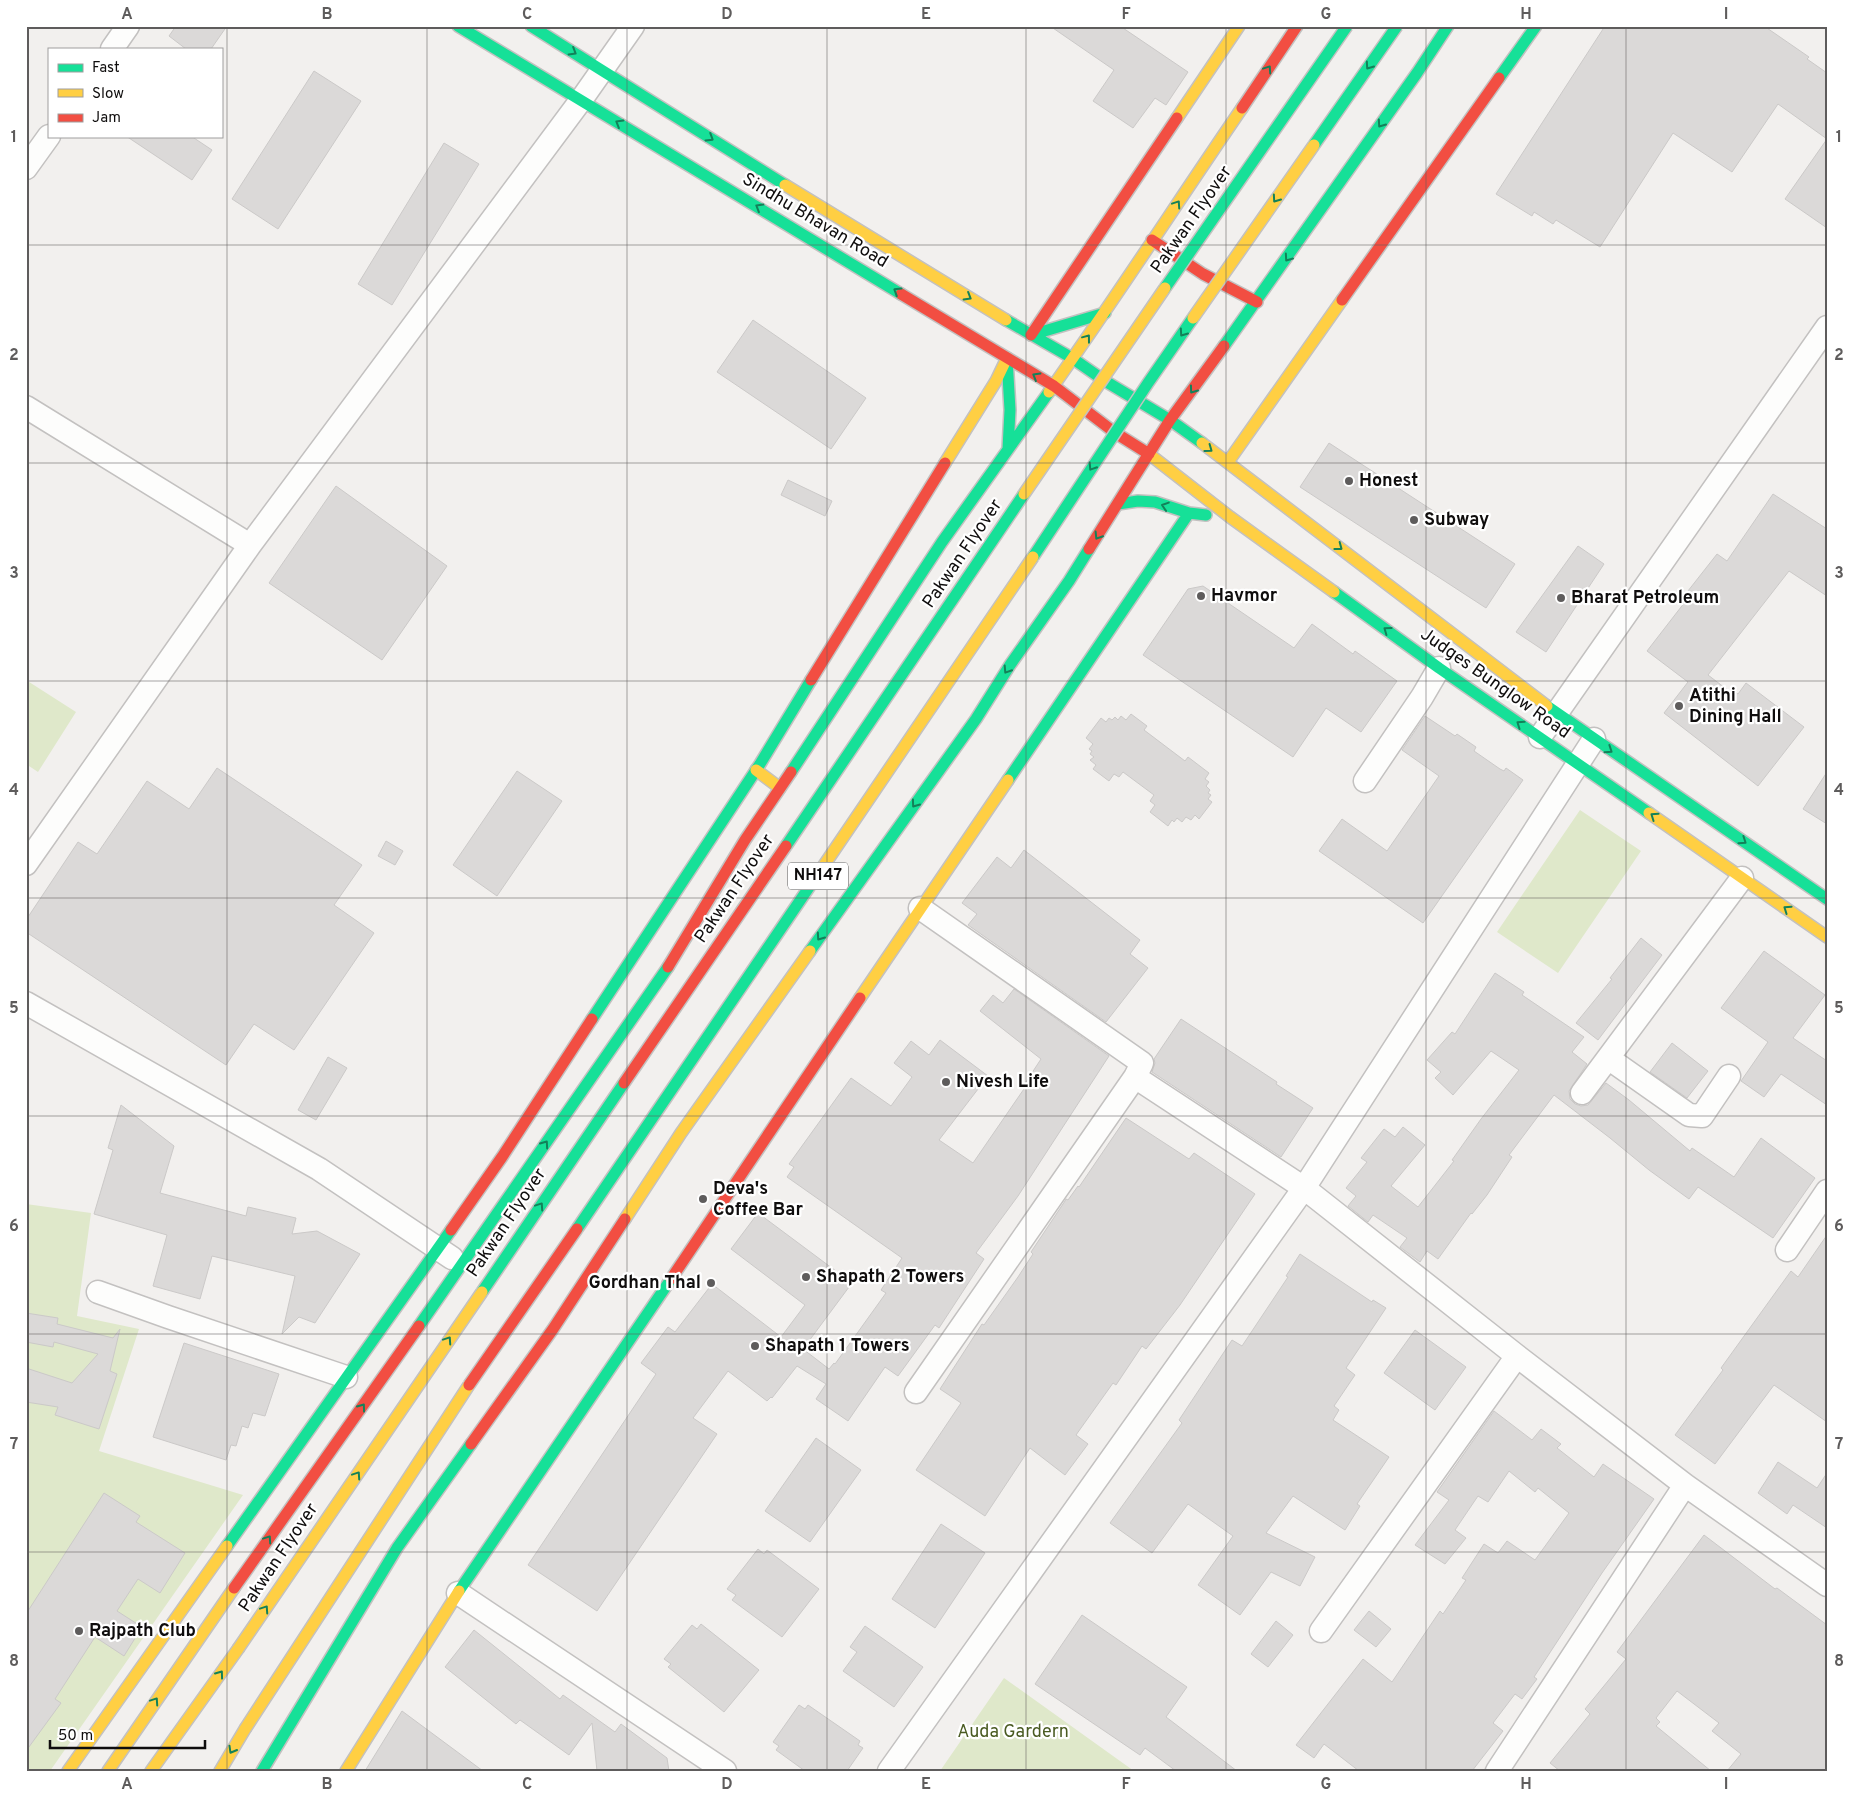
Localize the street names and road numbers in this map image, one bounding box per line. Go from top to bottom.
street label: Pakwan Flyover [1146,162,1238,278]
street label: Sindhu Bhavan Road [738,168,892,274]
street label: Pakwan Flyover [918,495,1008,613]
street label: Judges Bunglow Road [1415,623,1575,745]
street label: Pakwan Flyover [690,830,780,948]
road number: NH147 [788,862,848,889]
street label: Pakwan Flyover [462,1164,552,1282]
street label: Pakwan Flyover [234,1499,324,1617]

